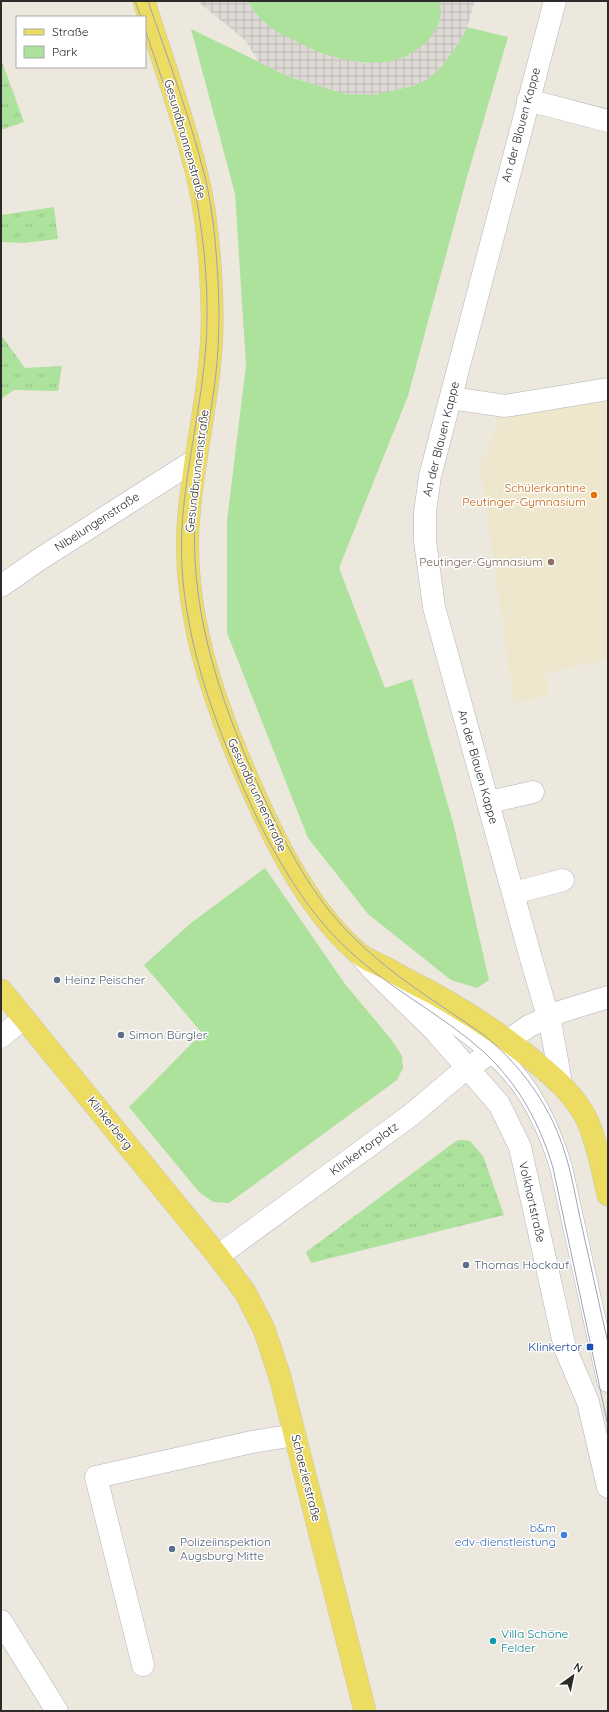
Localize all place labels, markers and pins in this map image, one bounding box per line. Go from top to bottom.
place label: Schülerkantine Peutinger-Gymnasium [462,480,586,509]
marker: Schülerkantine Peutinger-Gymnasium [589,490,599,500]
place label: Peutinger-Gymnasium [419,554,543,569]
marker: Peutinger-Gymnasium [546,557,556,567]
place label: Heinz Peischer [65,972,146,987]
marker: Heinz Peischer [52,975,62,985]
place label: Simon Bürgler [129,1027,208,1042]
marker: Simon Bürgler [116,1030,126,1040]
place label: Thomas Hockauf [474,1257,570,1272]
marker: Thomas Hockauf [461,1260,471,1270]
place label: Klinkertor [528,1339,582,1354]
marker: Klinkertor [585,1342,595,1352]
place label: b&m edv-dienstleistung [455,1520,556,1549]
marker: b&m edv-dienstleistung [559,1530,569,1540]
place label: Polizeiinspektion Augsburg Mitte [180,1534,271,1563]
marker: Polizeiinspektion Augsburg Mitte [167,1544,177,1554]
place label: Villa Schöne Felder [501,1626,569,1655]
marker: Villa Schöne Felder [488,1636,498,1646]

